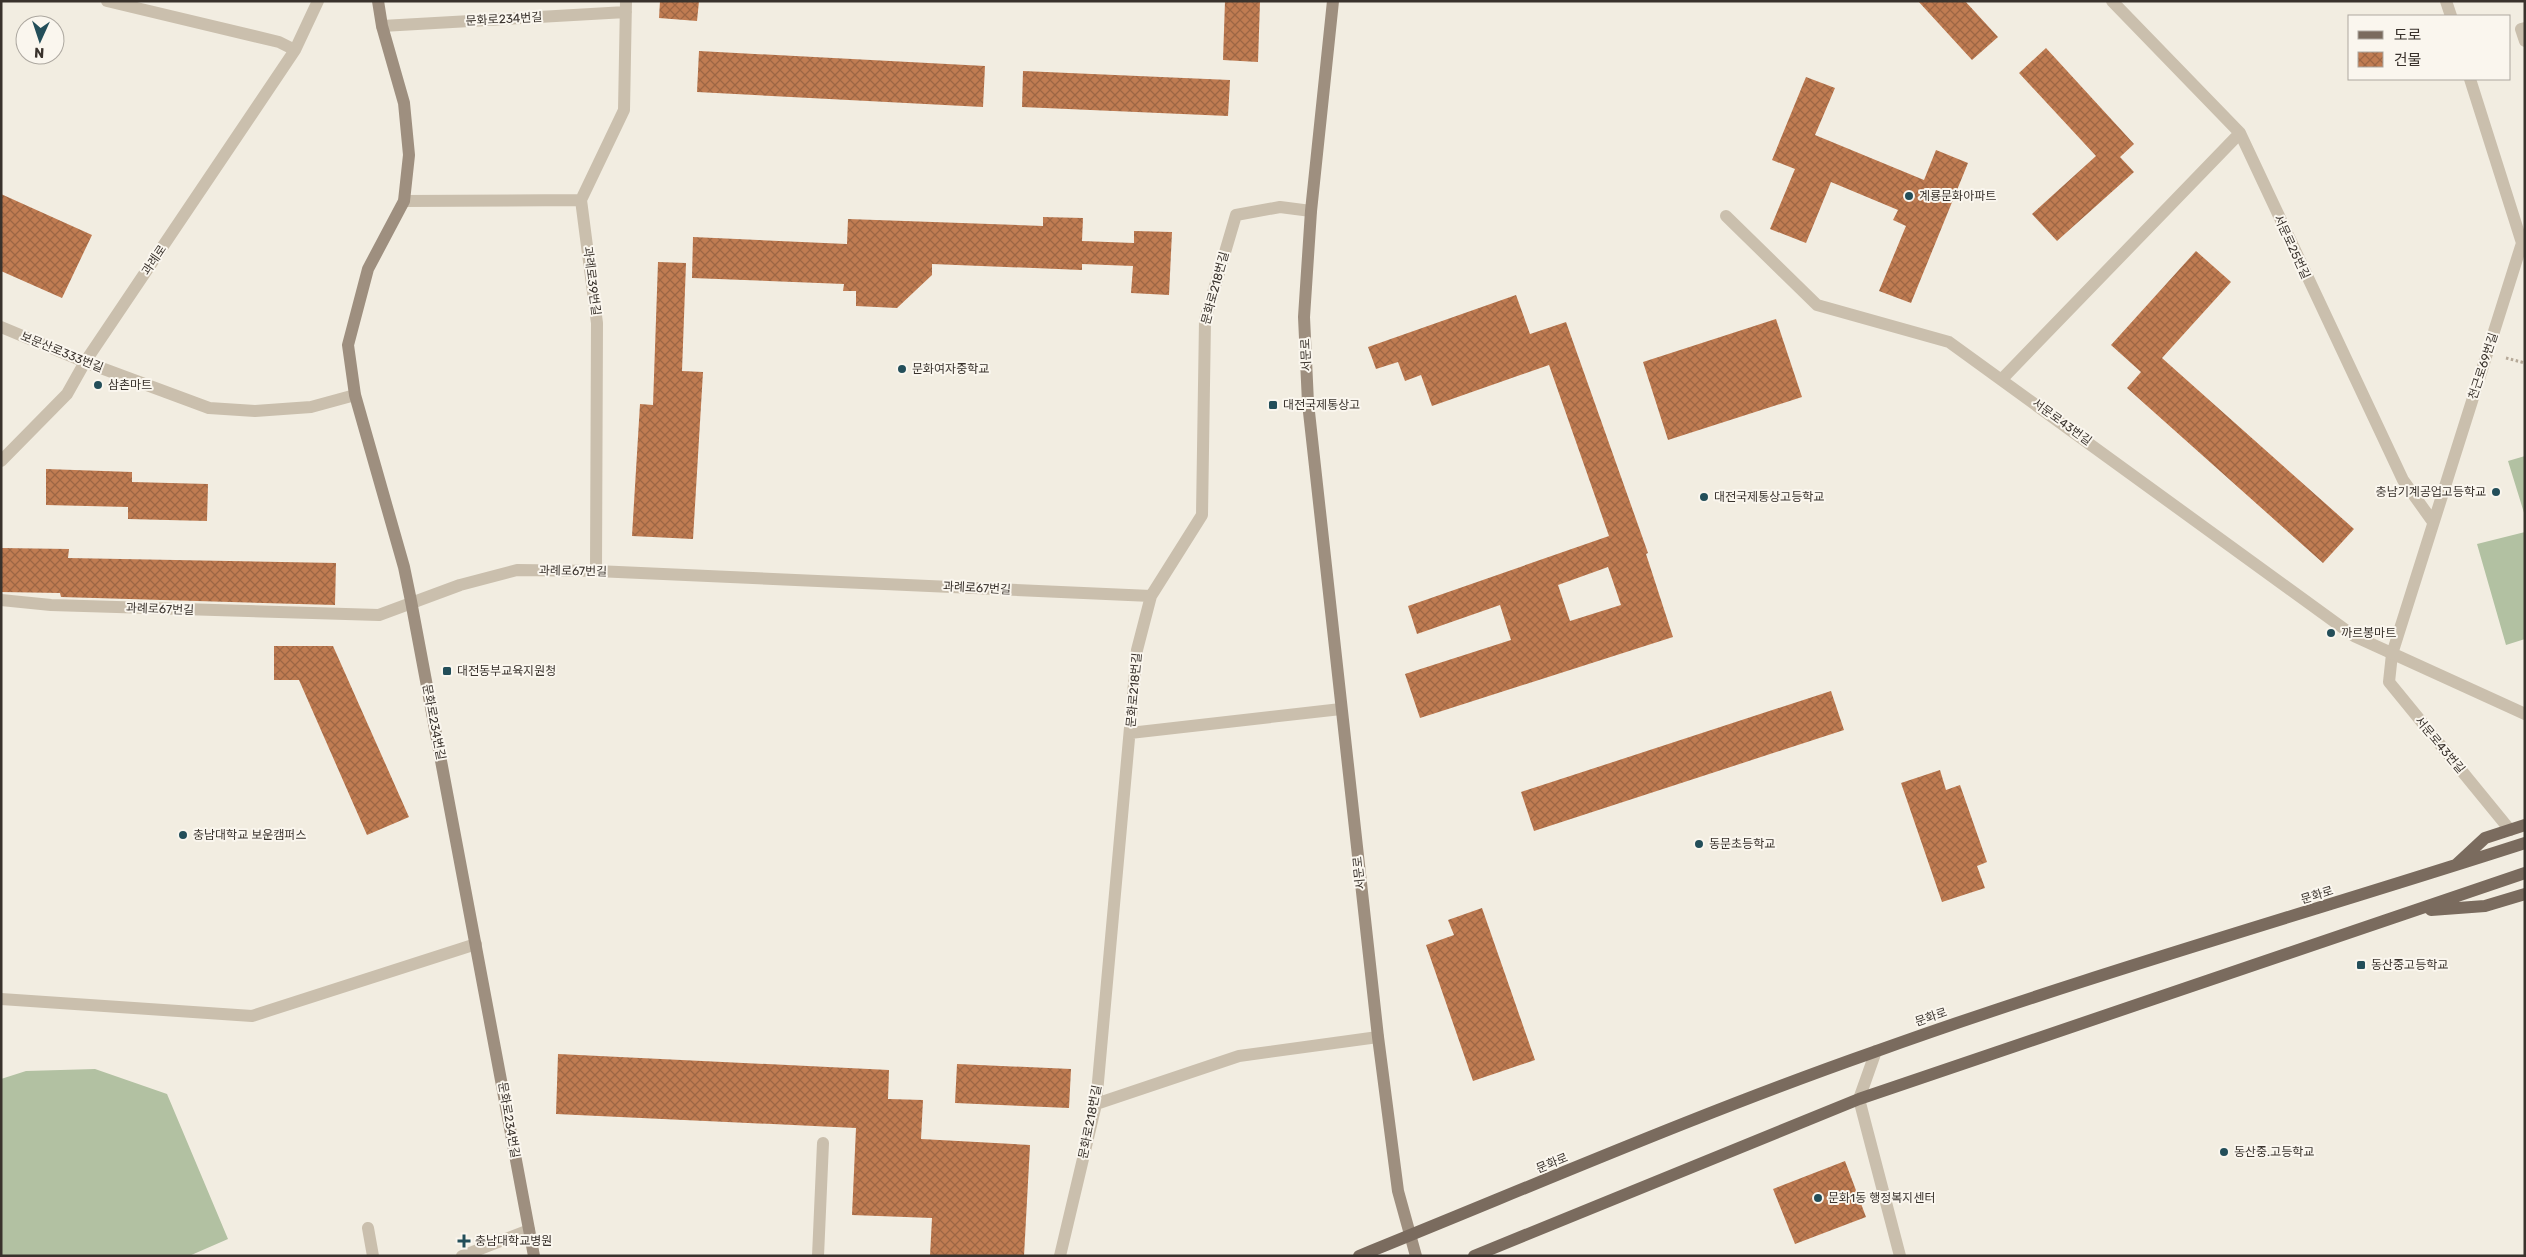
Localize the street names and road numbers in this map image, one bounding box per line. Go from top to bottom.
street label: 문화로234번길 [465,10,543,28]
street label: 서문로25번길 [2271,213,2313,281]
street label: 과례로 [139,242,169,278]
street label: 과례로39번길 [581,246,603,316]
street label: 문화로218번길 [1199,250,1231,326]
street label: 보문산로333번길 [19,329,105,375]
street label: 천근로69번길 [2466,331,2500,401]
street label: 서문로 [1298,338,1314,372]
street label: 서문로43번길 [2030,396,2094,448]
street label: 과례로67번길 [539,563,607,579]
street label: 과례로67번길 [943,579,1011,597]
street label: 과례로67번길 [126,601,194,617]
street label: 문화로218번길 [1124,652,1144,728]
street label: 문화로234번길 [420,683,448,761]
street label: 서문로43번길 [2412,714,2468,776]
street label: 서문로 [1350,856,1368,890]
street label: 문화로 [2299,883,2335,907]
street label: 문화로 [1913,1005,1949,1029]
street label: 문화로234번길 [495,1081,523,1159]
street label: 문화로218번길 [1076,1084,1104,1160]
street label: 문화로 [1534,1150,1570,1176]

